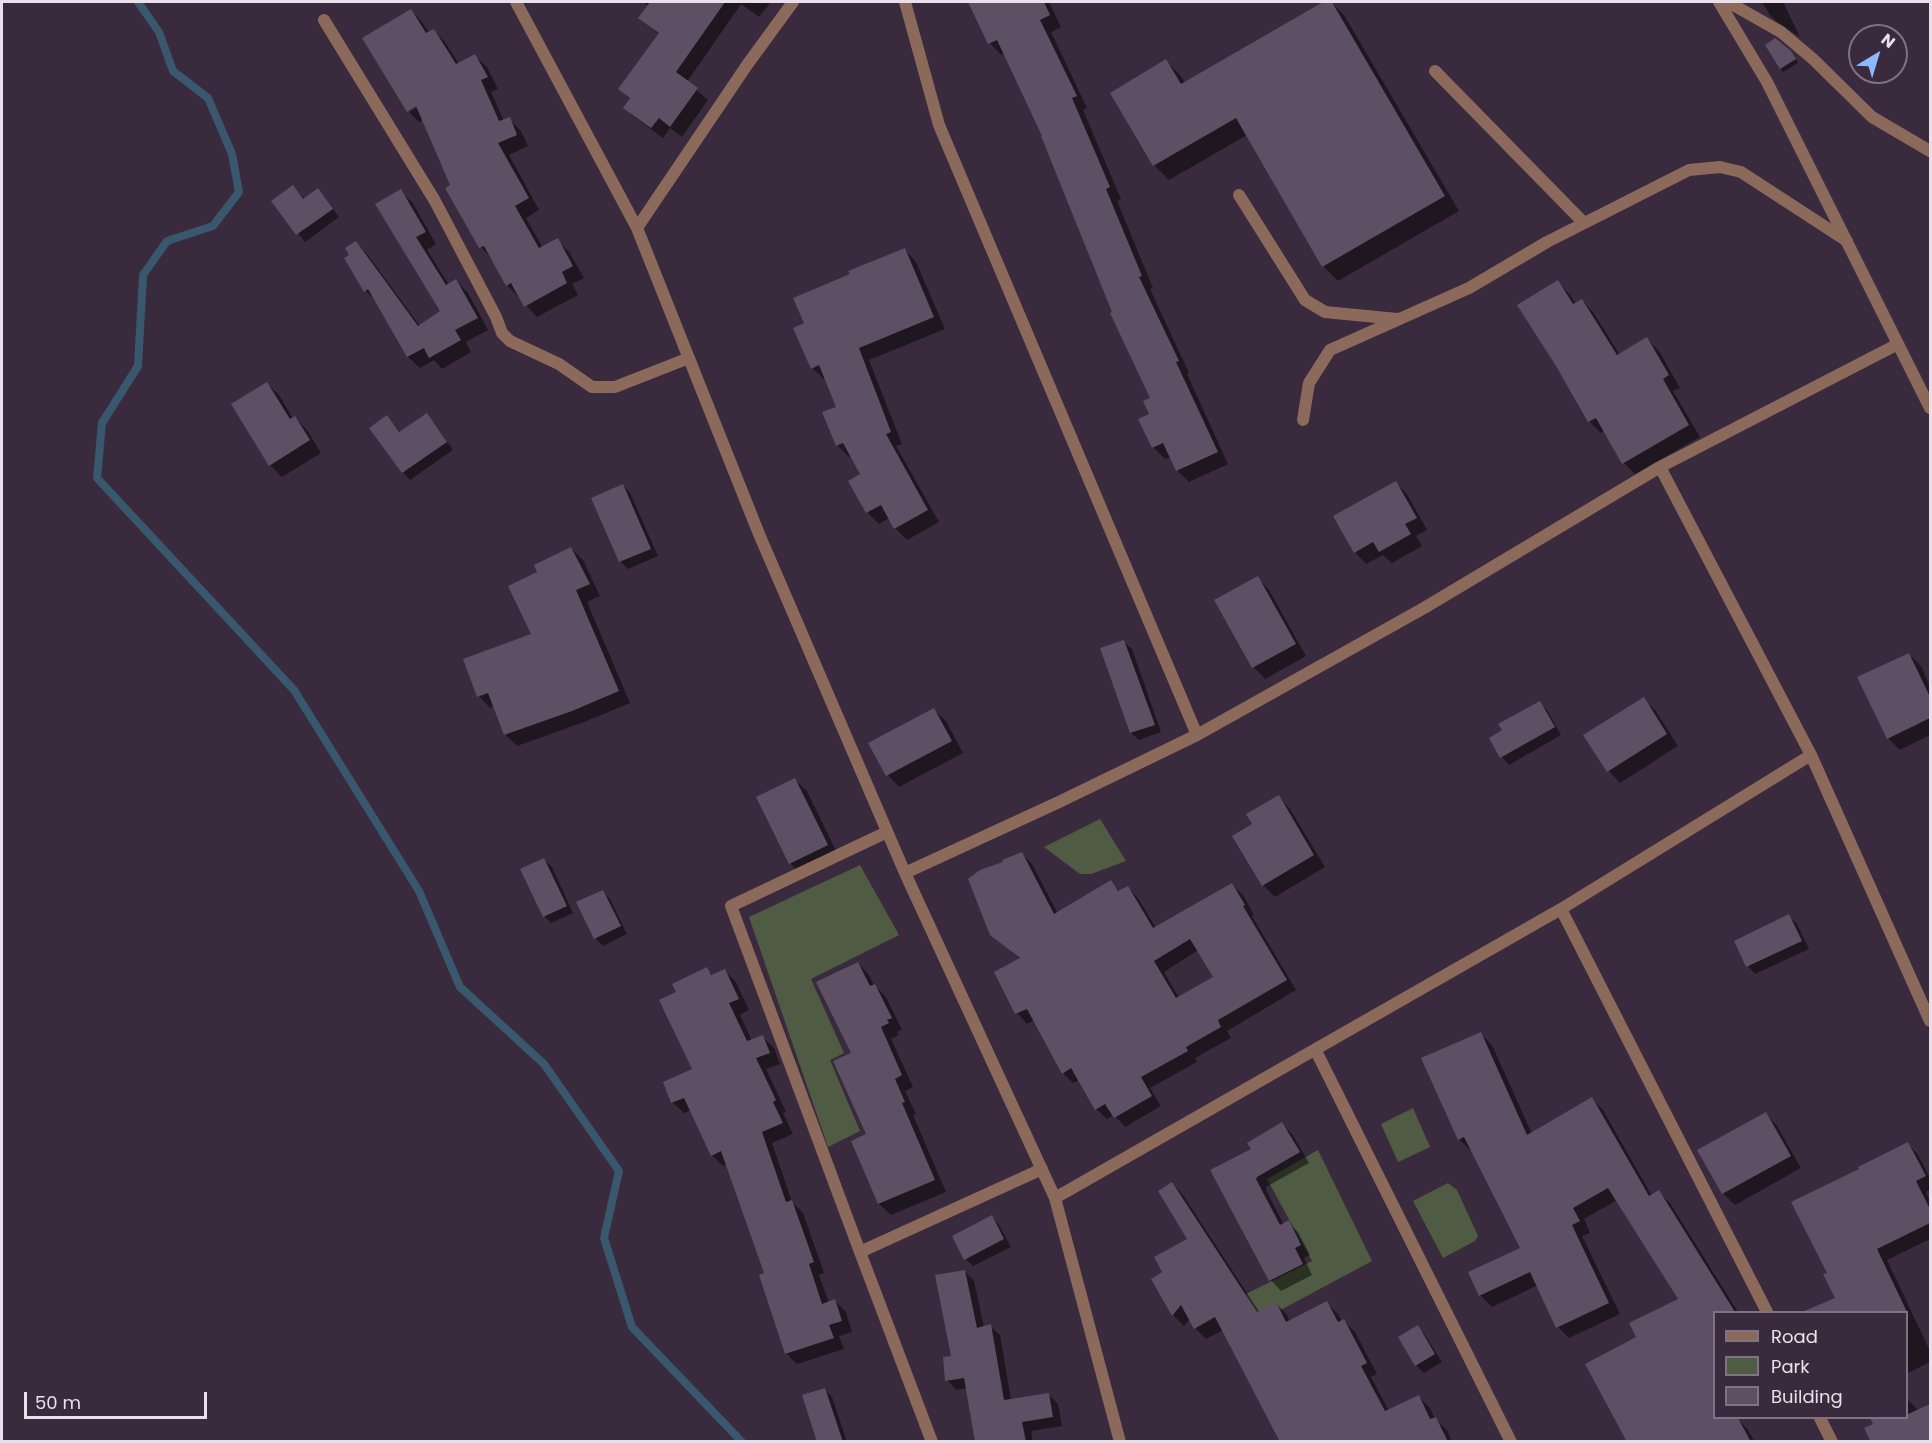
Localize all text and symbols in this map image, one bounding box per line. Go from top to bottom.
north arrow [1848,24,1908,84]
text: N [1876,28,1900,54]
legend [1713,1311,1908,1419]
text: Road [1771,1324,1818,1349]
text: Park [1771,1354,1810,1379]
scale bar [27,1380,210,1418]
text: Building [1771,1384,1843,1409]
text: 50 m [35,1390,81,1415]

